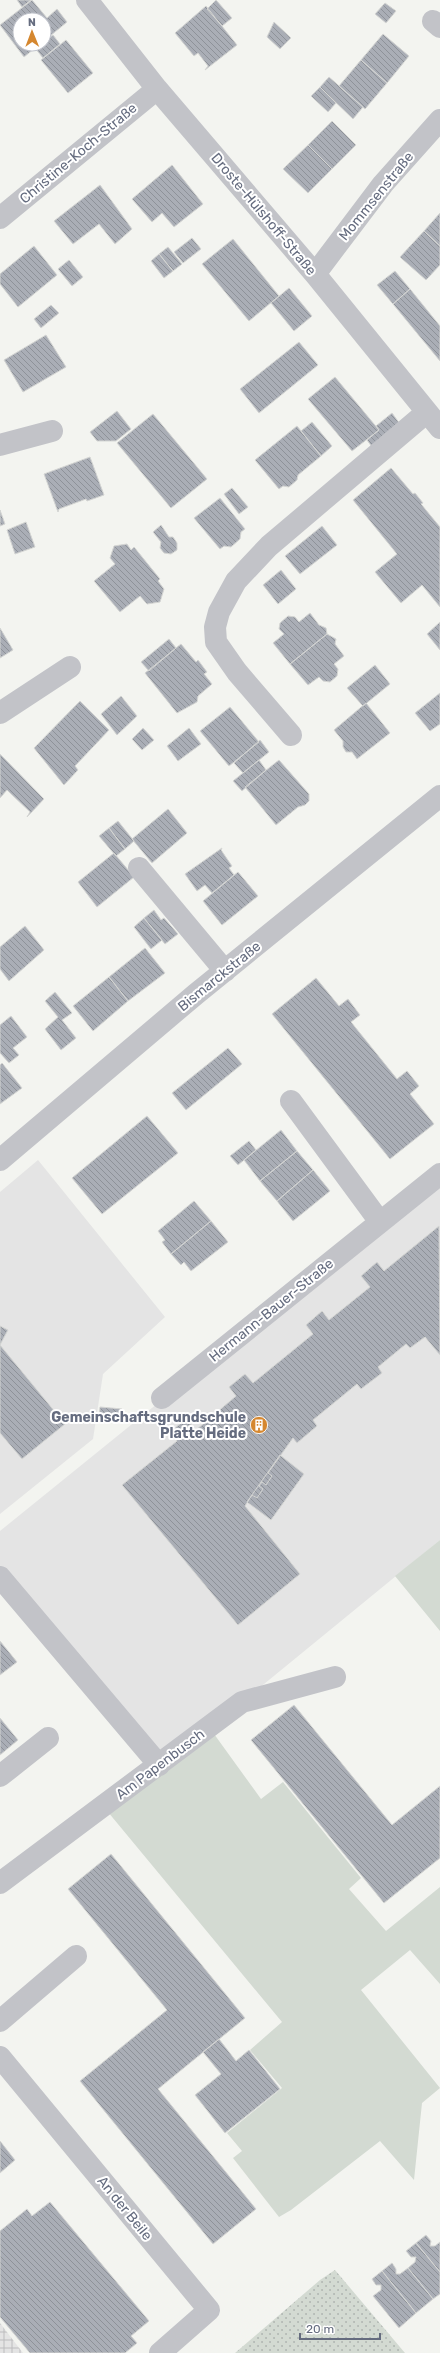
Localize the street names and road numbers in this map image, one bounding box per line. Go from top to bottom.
street label: Christine-Koch-Straße [16,99,140,207]
street label: Mommsenstraße [335,148,417,244]
street label: Droste-Hülshoff-Straße [207,150,320,279]
street label: Bismarckstraße [174,938,264,1015]
street label: Hermann-Bauer-Straße [206,1255,337,1366]
street label: Am Papenbusch [113,1726,208,1803]
street label: An der Beile [94,2173,156,2244]

